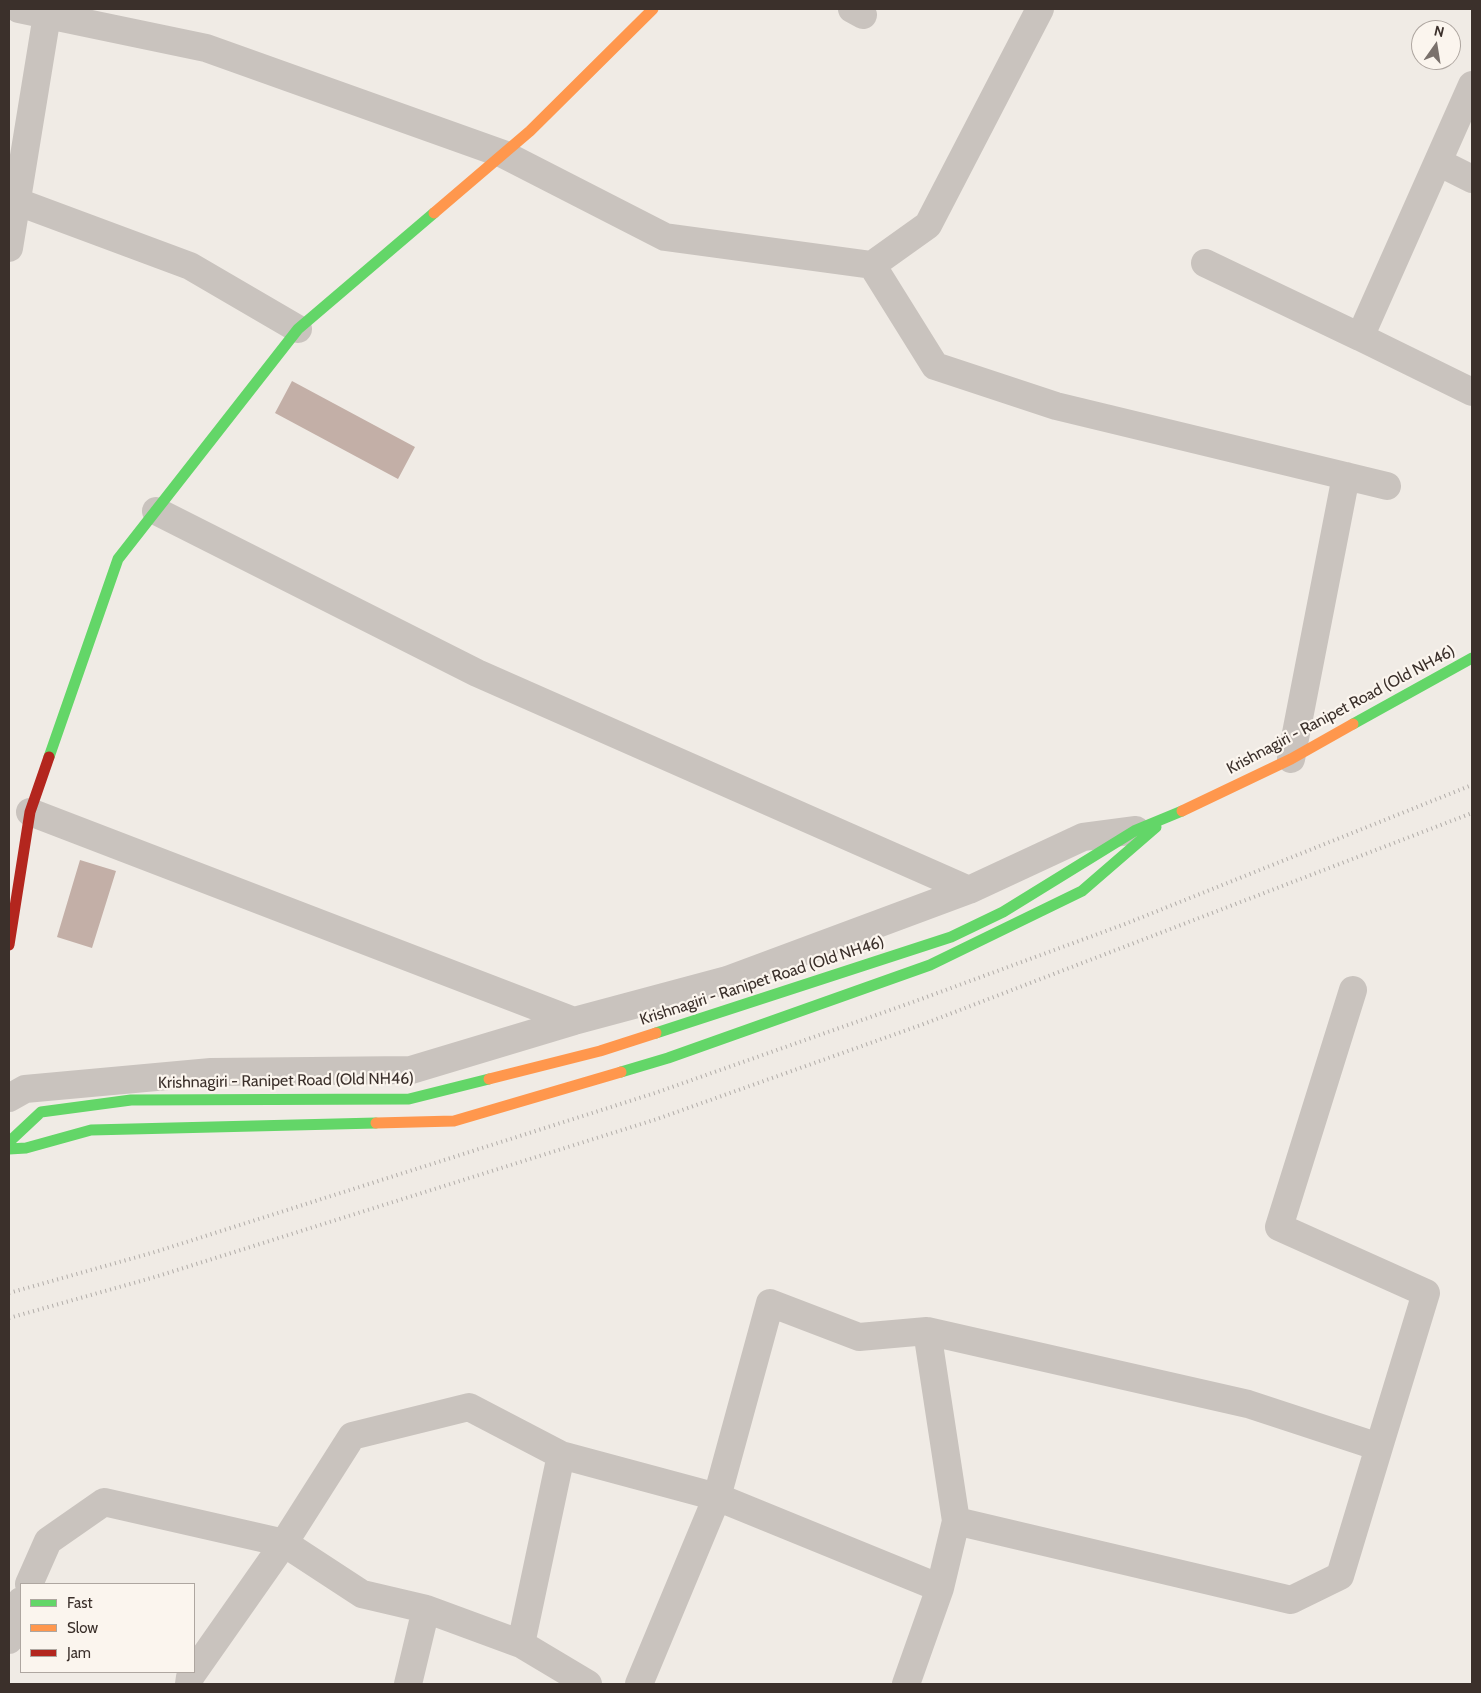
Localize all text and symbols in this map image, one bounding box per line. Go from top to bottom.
north arrow [1411,20,1461,70]
text: N [1432,21,1446,41]
street label: Krishnagiri - Ranipet Road (Old NH46) [1223,641,1459,779]
street label: Krishnagiri - Ranipet Road (Old NH46) [637,932,887,1030]
street label: Krishnagiri - Ranipet Road (Old NH46) [158,1069,414,1093]
legend [20,1583,195,1673]
text: Fast [67,1594,92,1612]
text: Slow [67,1619,98,1637]
text: Jam [67,1644,91,1662]

